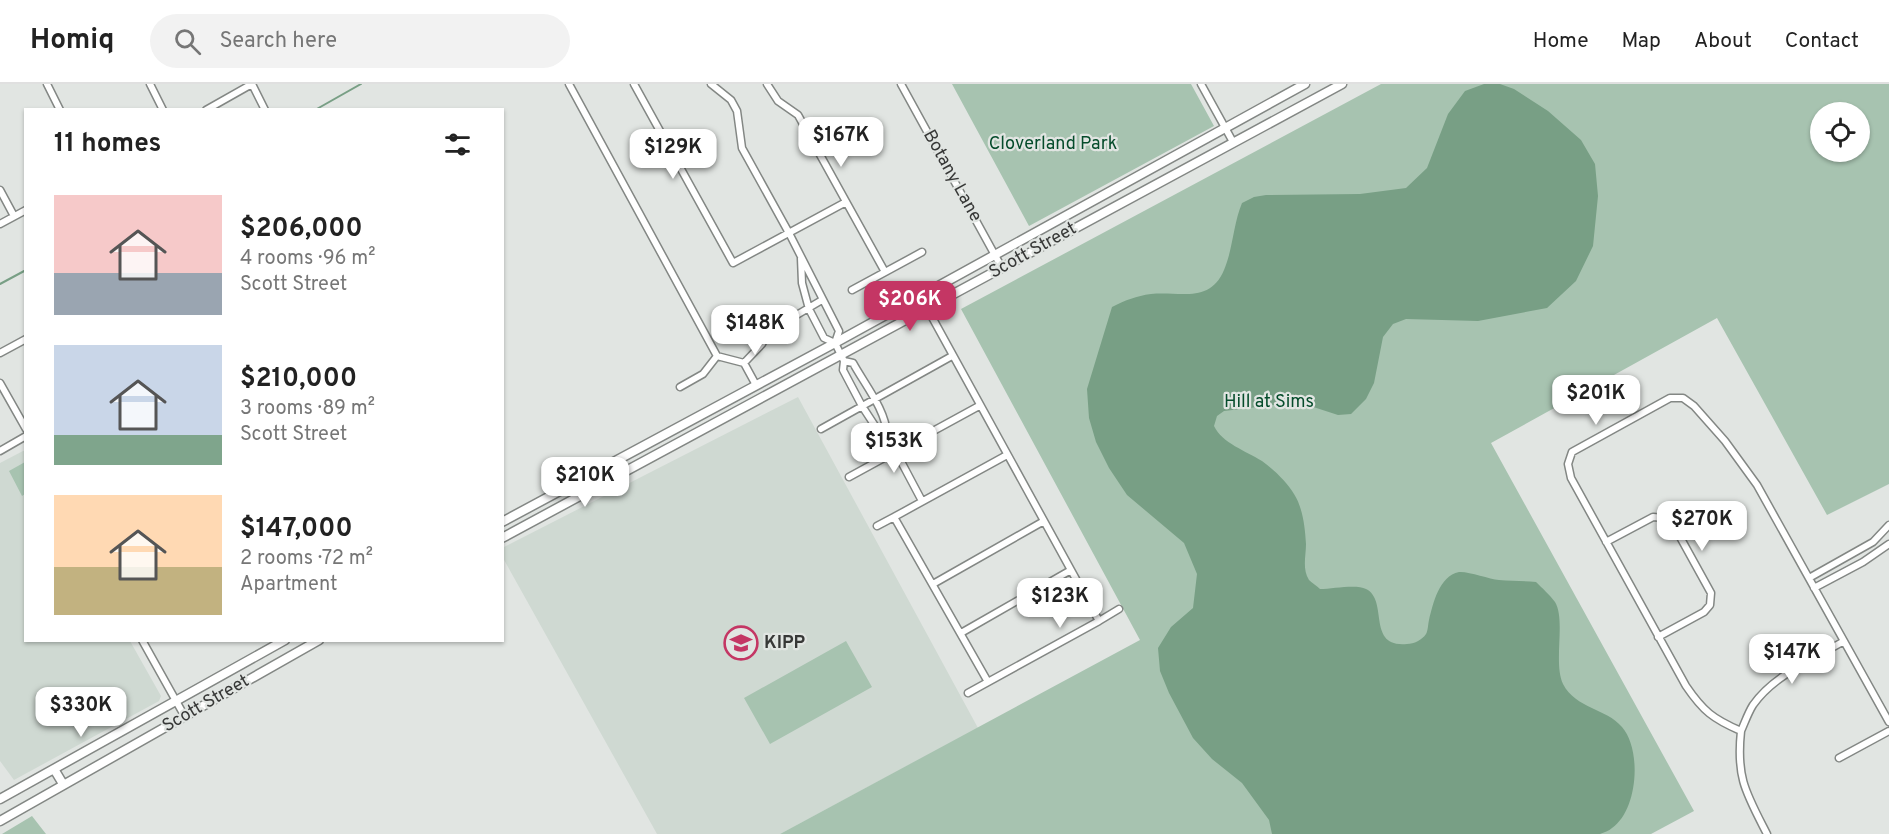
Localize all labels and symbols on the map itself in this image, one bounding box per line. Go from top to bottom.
pin: $167K [799,117,883,168]
street label: Botany Lane [917,126,987,226]
pin: $129K [631,129,715,180]
park label: Cloverland Park [989,133,1117,156]
street label: Scott Street [985,218,1081,284]
pin: $206K [868,281,952,332]
pin: $148K [713,305,797,356]
pin: $201K [1554,375,1638,426]
park label: Hill at Sims [1224,391,1314,414]
pin: $153K [852,423,936,474]
pin: $210K [543,457,627,508]
pin: $270K [1660,501,1744,552]
pin: $123K [1018,578,1102,629]
school or university icon: KIPP [723,625,759,661]
place label: KIPP [764,632,806,655]
pin: $147K [1750,634,1834,685]
street label: Scott Street [158,670,254,738]
pin: $330K [39,687,123,738]

